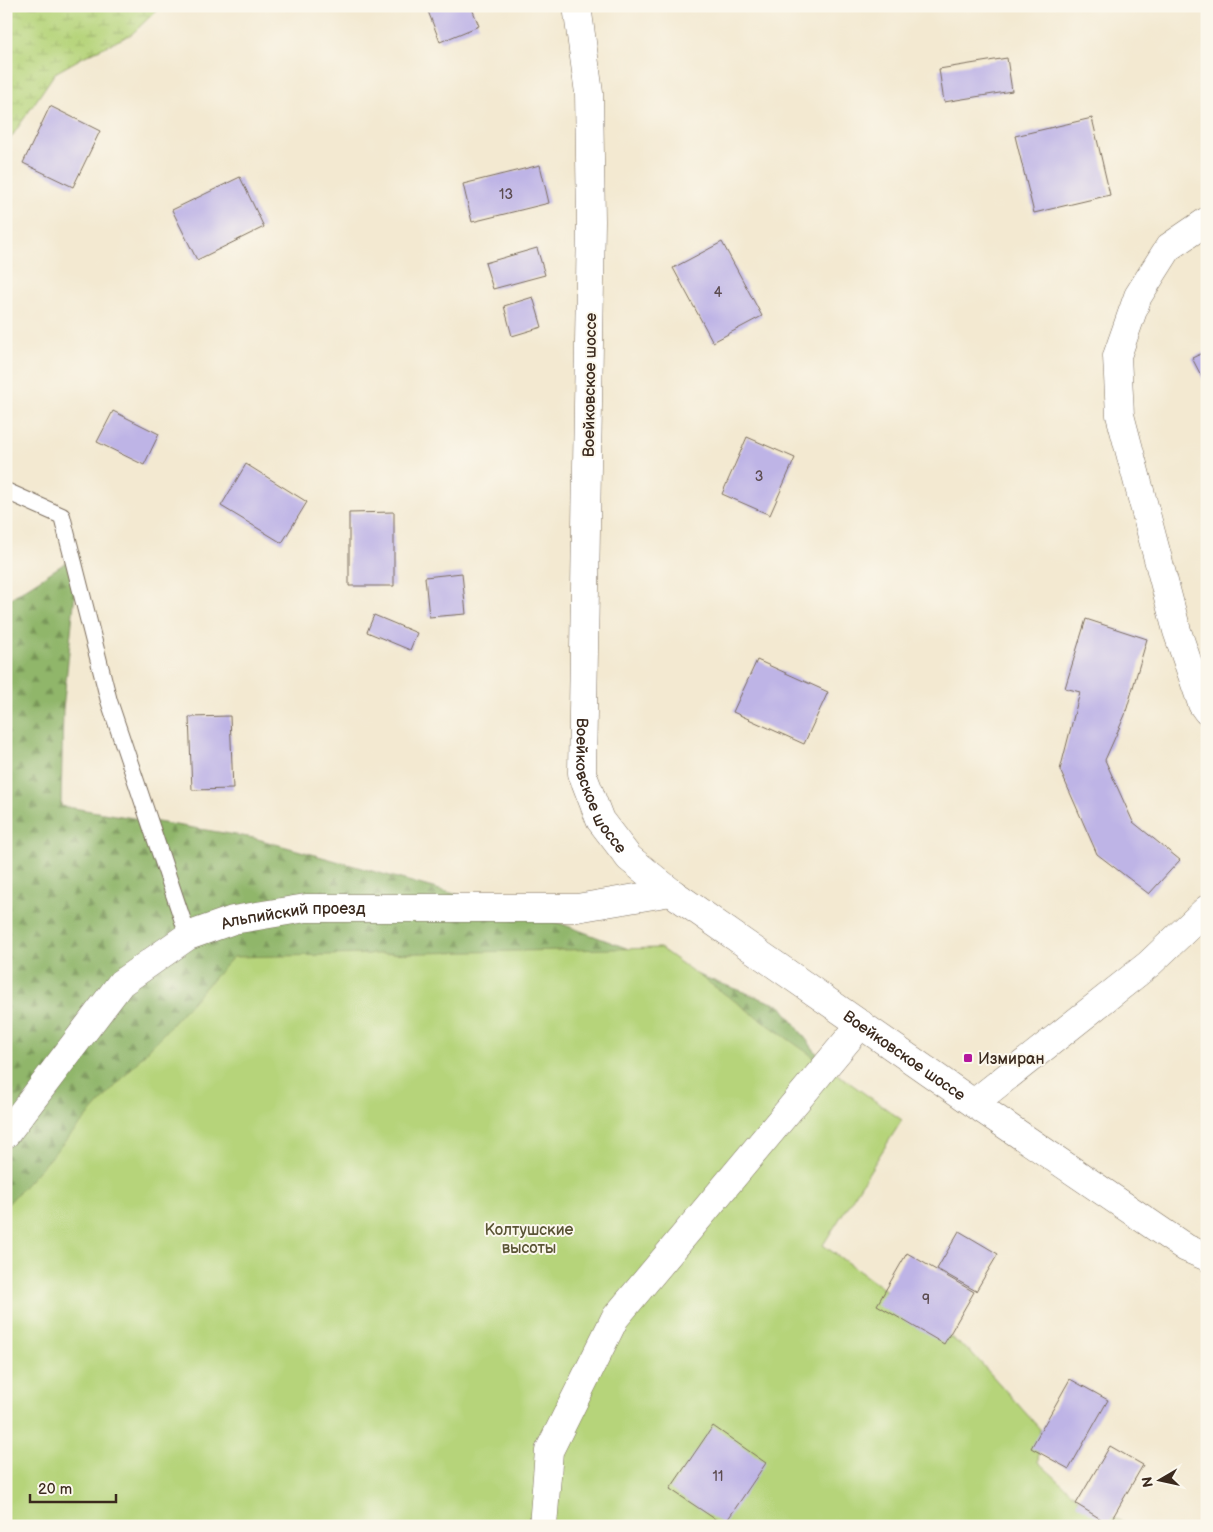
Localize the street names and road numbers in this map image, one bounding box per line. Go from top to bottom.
street label: Воейковское шоссе [580,313,601,457]
street label: Воейковское шоссе [571,718,630,858]
street label: Альпийский проезд [218,900,366,935]
street label: Воейковское шоссе [839,1007,969,1105]

